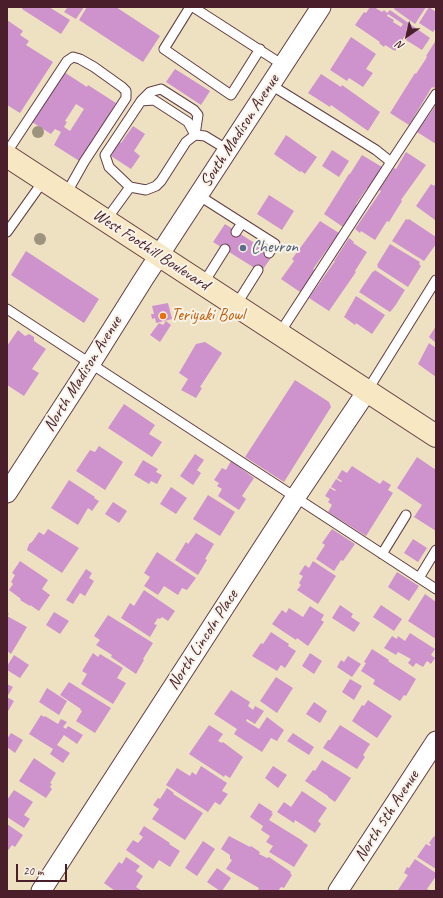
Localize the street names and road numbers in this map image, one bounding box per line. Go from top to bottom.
street label: South Madison Avenue [196,71,284,191]
street label: West Foothill Boulevard [89,205,213,295]
street label: North Madison Avenue [39,313,127,435]
street label: North Lincoln Place [163,586,243,694]
street label: North 5th Avenue [350,767,424,865]

